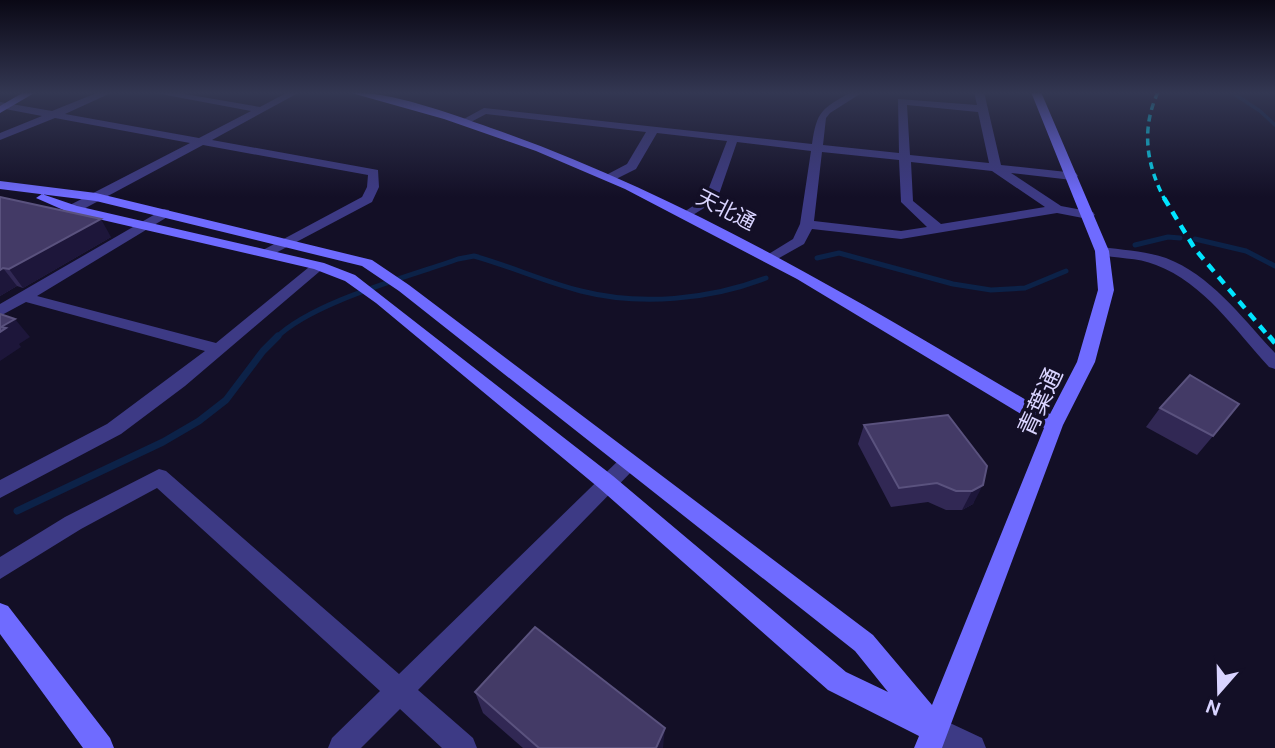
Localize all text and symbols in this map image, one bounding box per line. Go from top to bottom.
street label: 天北通 [692,183,760,237]
street label: 青葉通 [1011,363,1069,441]
north arrow [1184,657,1254,727]
text: N [1203,693,1224,722]

